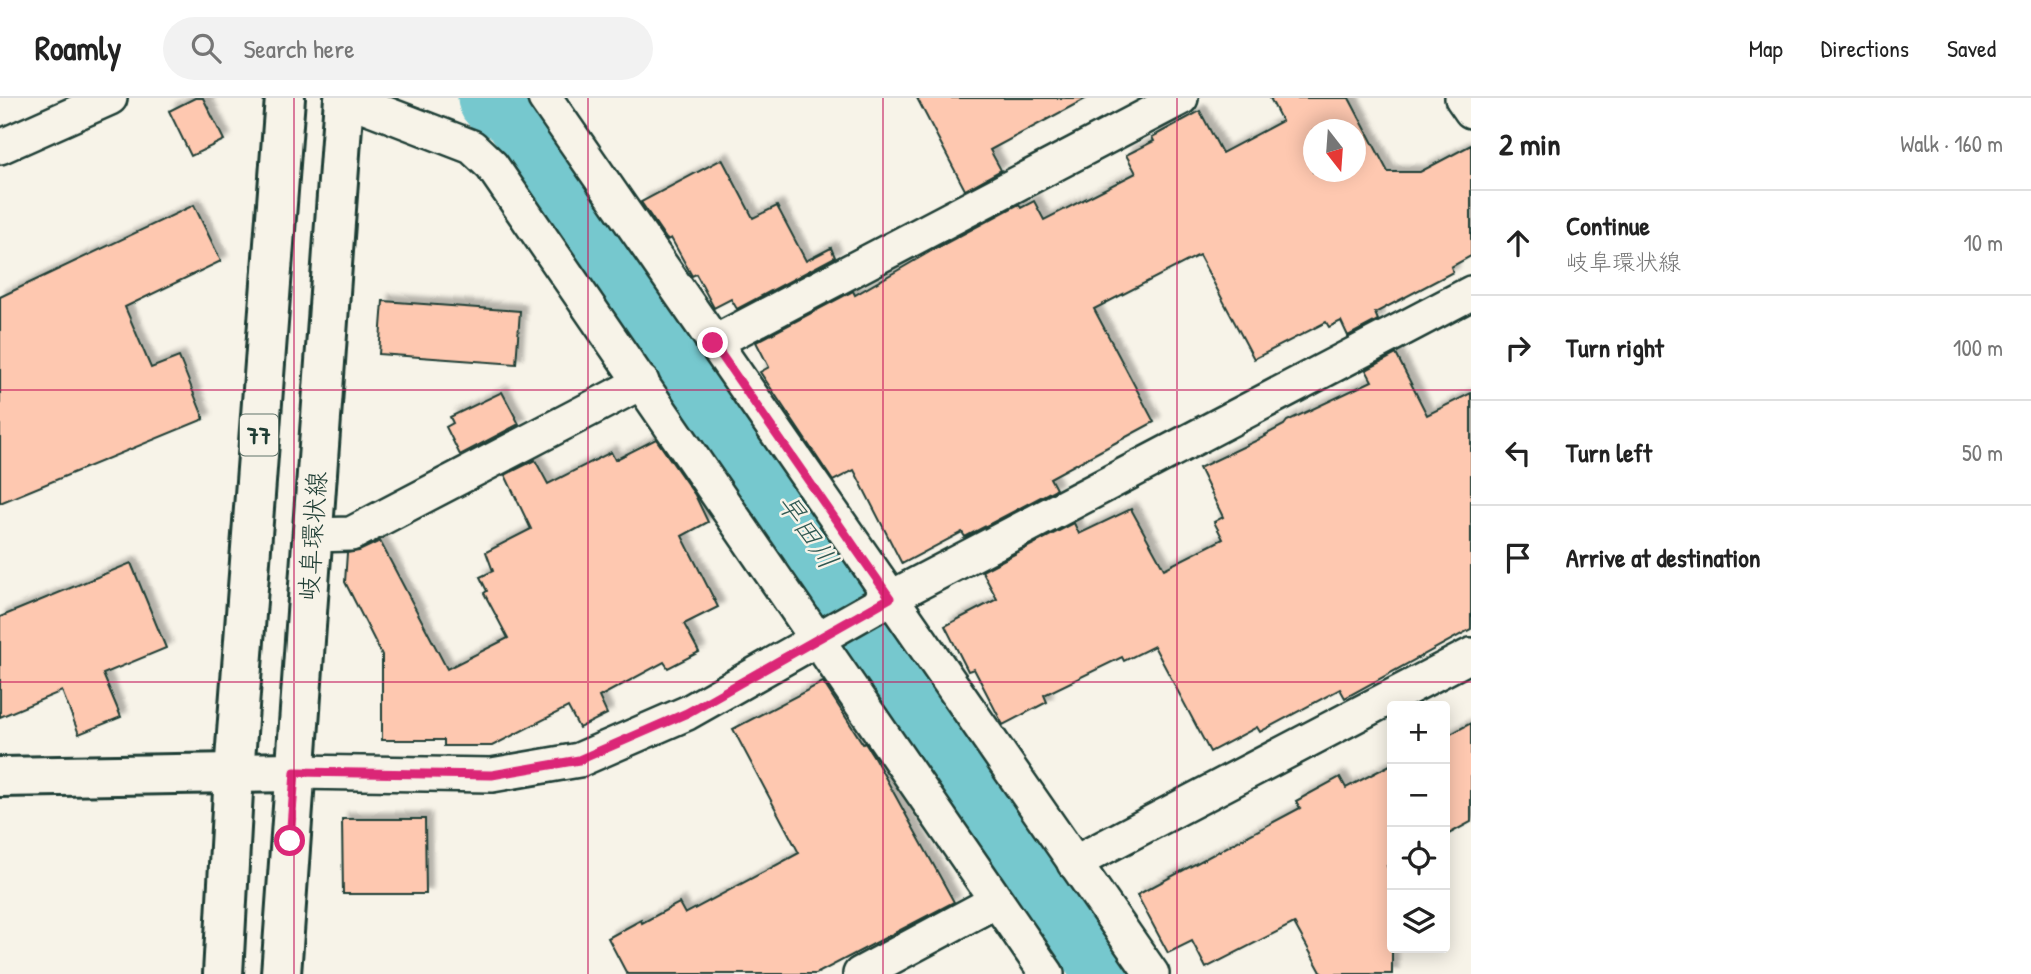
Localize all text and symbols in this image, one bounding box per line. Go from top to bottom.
search box [163,17,653,80]
text: Roamly [35,26,121,70]
icon: search [187,29,225,67]
text: Search here [243,31,355,66]
text: Map [1749,32,1783,64]
text: Directions [1821,32,1909,64]
text: Saved [1947,32,1996,64]
north arrow [1303,119,1366,182]
text: 2 min [1499,124,1561,164]
text: Walk · 160 m [1900,128,2003,159]
text: Continue [1566,208,1650,243]
icon: ahead [1499,224,1537,262]
text: 10 m [1963,227,2003,258]
text: 岐阜環状線 [1566,246,1681,277]
route end [697,327,728,358]
icon: right [1499,329,1537,367]
text: Turn right [1566,330,1664,365]
text: 100 m [1953,332,2003,363]
road number: 77 [240,414,278,456]
icon: left [1499,434,1537,472]
text: Turn left [1566,435,1652,470]
text: 50 m [1962,437,2003,468]
street label: 岐阜環状線 [290,470,334,602]
water label: 早田川 [768,486,848,576]
icon: arrive [1499,539,1537,577]
text: Arrive at destination [1566,540,1761,575]
map controls [1387,701,1450,953]
button: + [1387,701,1450,764]
button: − [1387,764,1450,827]
route start [274,825,305,856]
button: locate [1387,827,1450,890]
button: layers [1387,890,1450,953]

